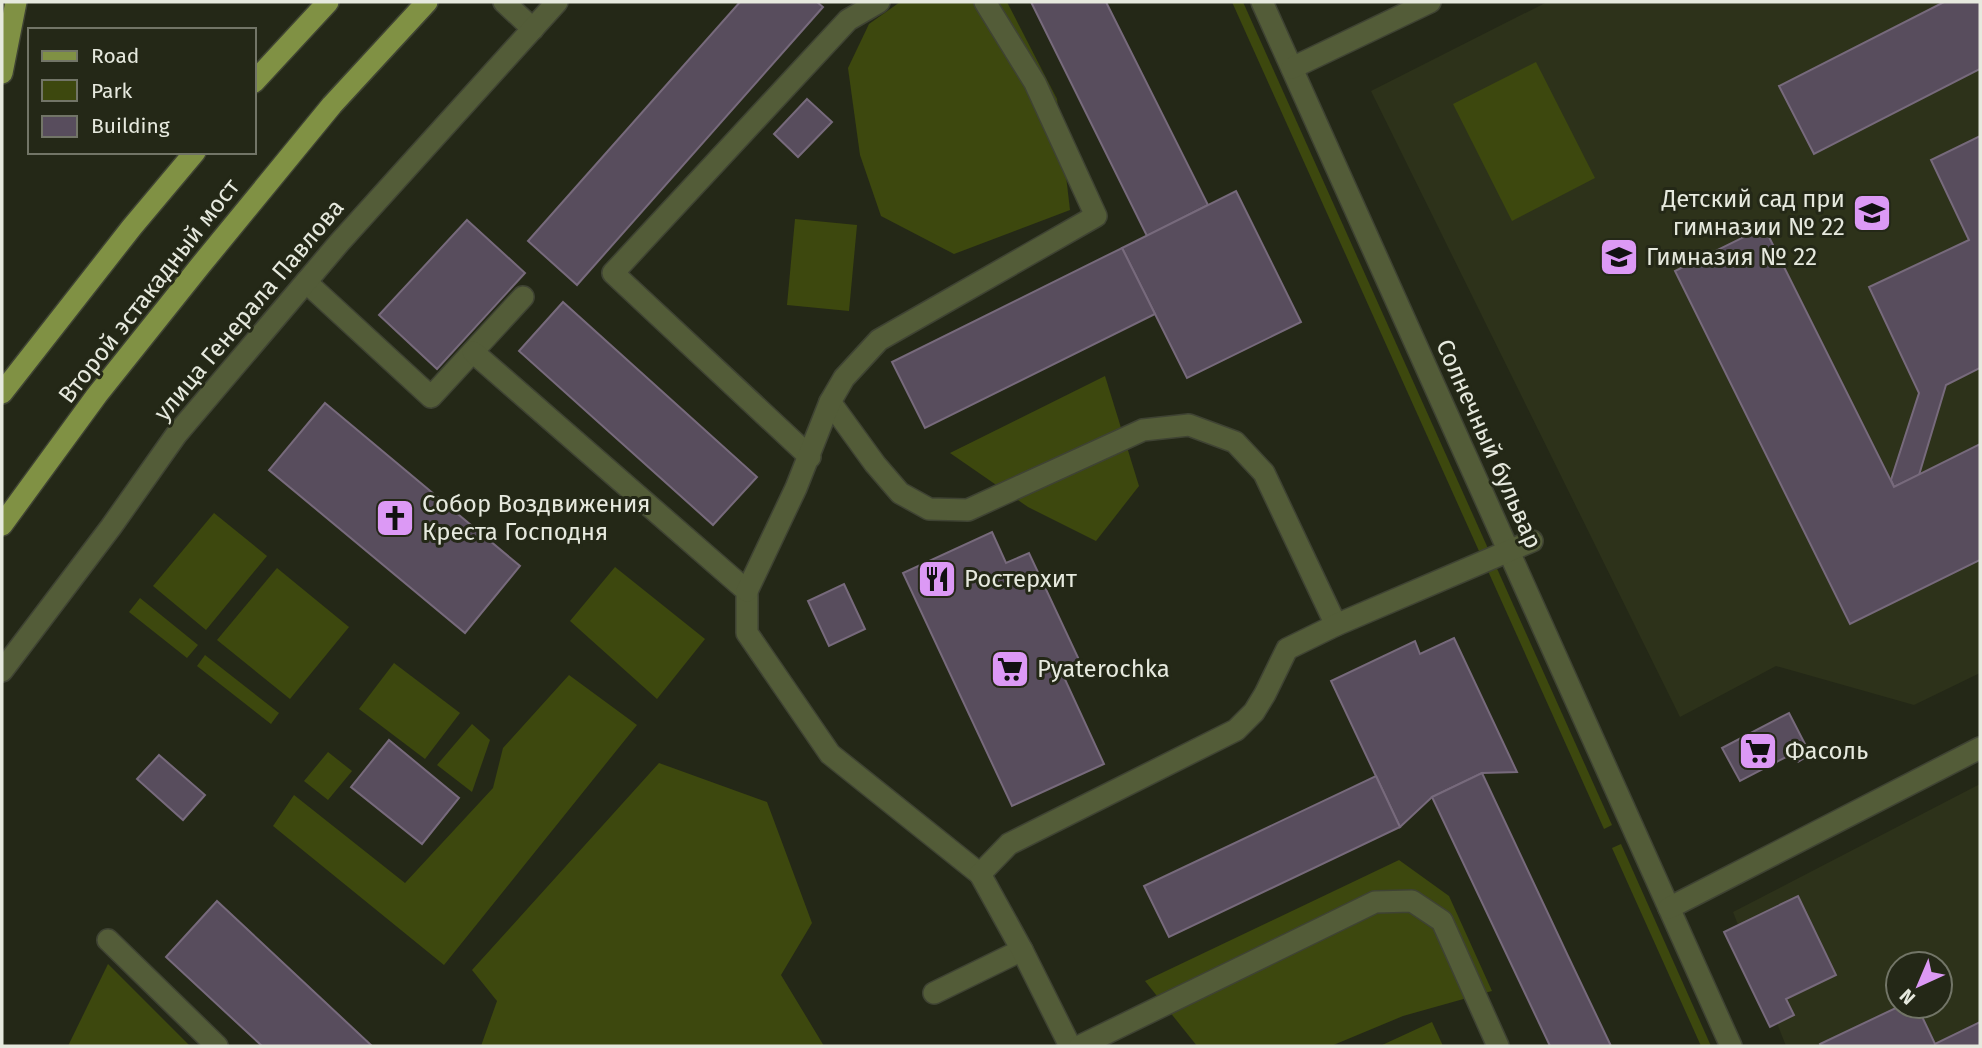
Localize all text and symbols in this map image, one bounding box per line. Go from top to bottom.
legend [28,28,256,154]
text: Road [91,43,139,69]
text: Park [91,78,133,104]
text: Building [91,113,170,139]
street label: Второй эстакадный мост [53,173,245,409]
place label: Детский сад при гимназии № 22 [1661,185,1845,241]
school or university icon: Детский сад при гимназии № 22 [1851,192,1893,234]
street label: улица Генерала Павлова [148,194,350,426]
school or university icon: Гимназия № 22 [1598,236,1640,278]
place label: Гимназия № 22 [1646,243,1817,271]
street label: Солнечный бульвар [1430,335,1548,553]
place label: Собор Воздвижения Креста Господня [422,490,651,546]
church icon: Собор Воздвижения Креста Господня [374,497,416,539]
restaurant icon: Ростерхит [916,558,958,600]
place label: Ростерхит [964,565,1077,593]
supermarket icon: Pyaterochka [989,648,1031,690]
place label: Pyaterochka [1037,655,1170,683]
supermarket icon: Фасоль [1737,730,1779,772]
place label: Фасоль [1785,737,1868,765]
north arrow [1884,950,1954,1020]
text: N [1895,984,1920,1010]

